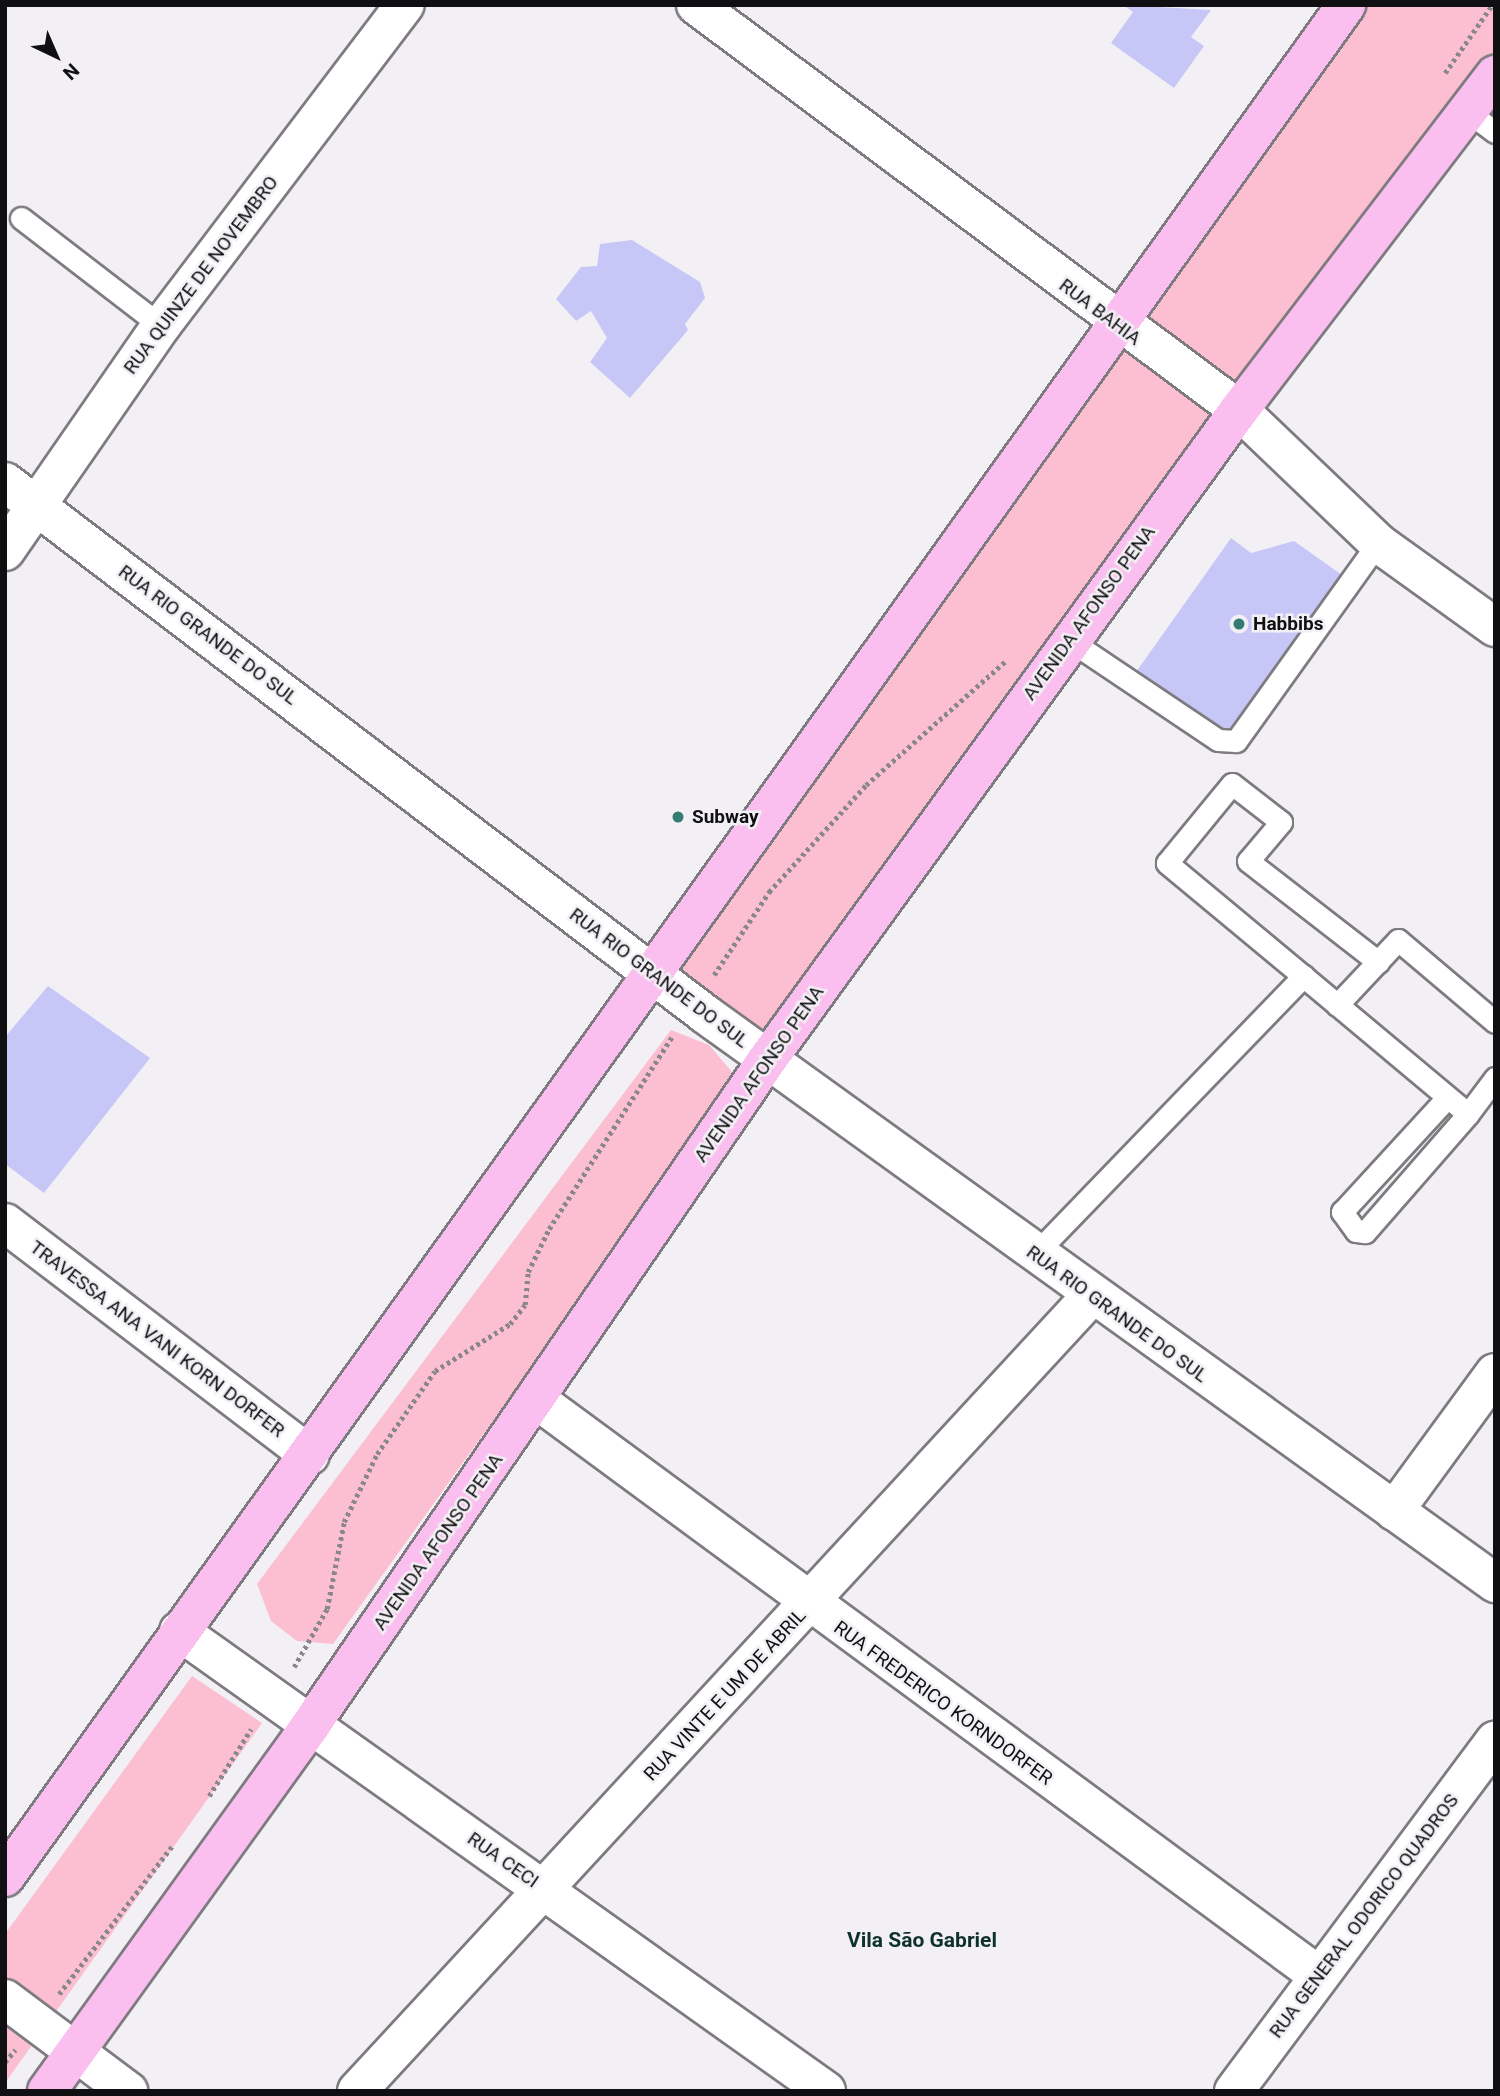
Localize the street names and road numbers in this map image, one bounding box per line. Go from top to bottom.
street label: RUA QUINZE DE NOVEMBRO [119,171,283,379]
street label: RUA BAHIA [1055,274,1145,350]
street label: AVENIDA AFONSO PENA [1018,521,1160,705]
street label: RUA RIO GRANDE DO SUL [114,560,302,710]
street label: RUA RIO GRANDE DO SUL [565,903,753,1053]
street label: AVENIDA AFONSO PENA [689,981,829,1167]
street label: TRAVESSA ANA VANI KORN DORFER [25,1236,289,1442]
street label: RUA RIO GRANDE DO SUL [1022,1241,1212,1387]
street label: AVENIDA AFONSO PENA [368,1449,508,1635]
street label: RUA VINTE E UM DE ABRIL [639,1604,811,1786]
street label: RUA FREDERICO KORNDORFER [829,1616,1057,1790]
street label: RUA GENERAL ODORICO QUADROS [1265,1789,1463,2043]
street label: RUA CECI [463,1827,543,1893]

